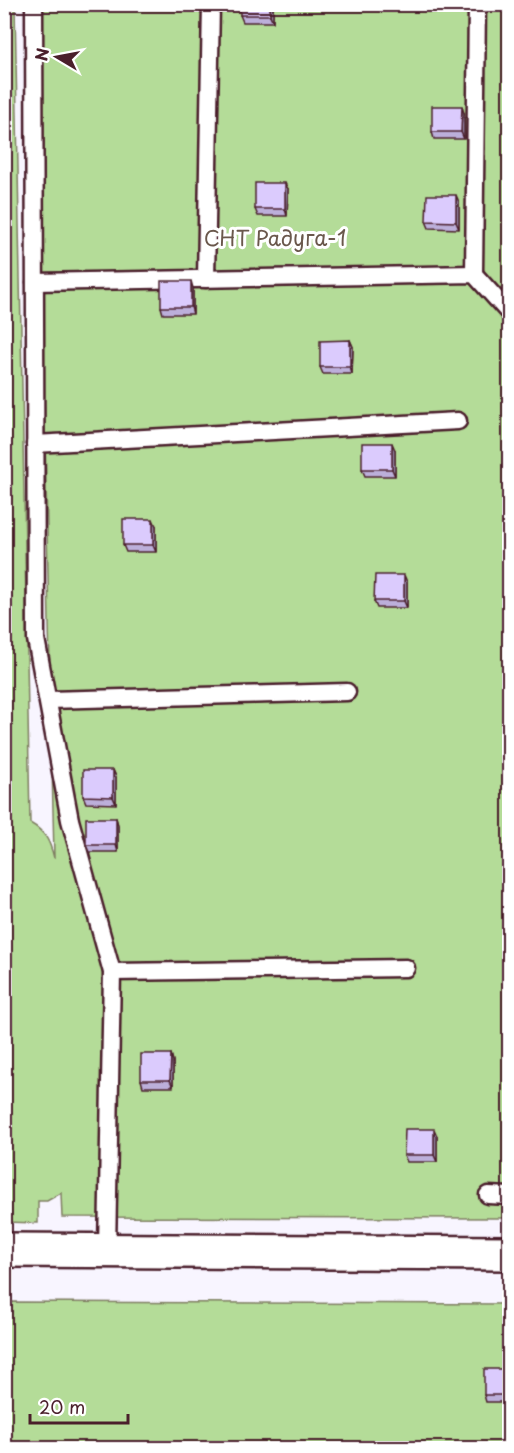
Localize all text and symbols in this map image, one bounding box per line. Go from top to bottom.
north arrow [27,27,87,87]
text: N [28,46,54,63]
park label: СНТ Радуга-1 [204,221,346,253]
scale bar [30,1387,128,1425]
text: 20 m [39,1393,85,1420]

